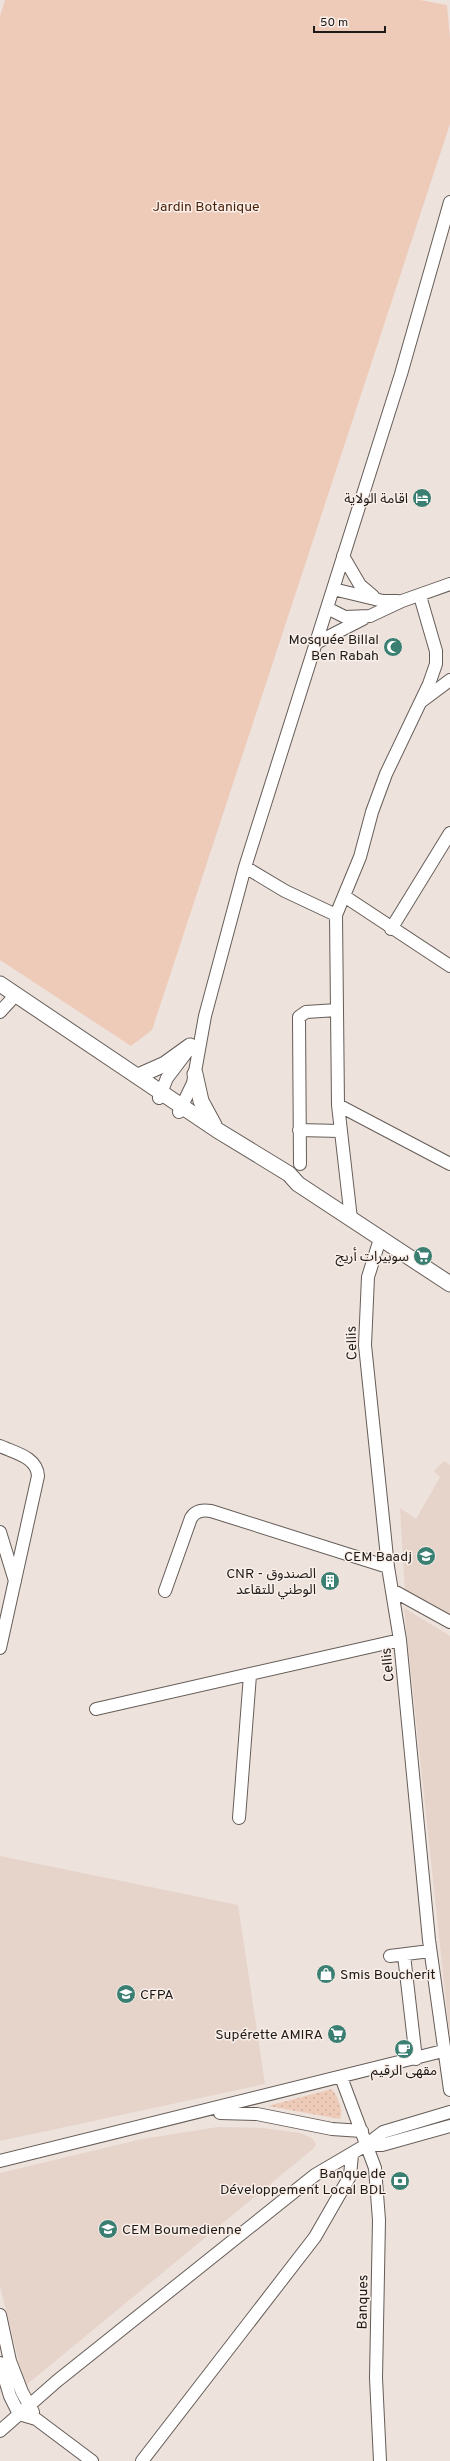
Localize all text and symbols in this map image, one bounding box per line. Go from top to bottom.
scale bar [314,8,385,34]
text: 50 m [320,15,348,31]
park label: Jardin Botanique [152,199,260,216]
hotel icon: اقامة الولاية [411,487,433,509]
place label: اقامة الولاية [344,491,408,508]
place label: Mosquée Billal Ben Rabah [288,632,379,665]
mosque icon: Mosquée Billal Ben Rabah [382,636,404,658]
supermarket icon: سوبيرات أريج [412,1245,434,1267]
place label: سوبيرات أريج [335,1247,409,1267]
street label: Cellis [343,1326,362,1360]
school or university icon: CEM Baadj [415,1545,437,1567]
place label: CEM Baadj [344,1549,412,1566]
place label: CNR - الصندوق الوطني للتقاعد [226,1566,316,1600]
building icon: CNR - الصندوق الوطني للتقاعد [319,1570,341,1592]
street label: Cellis [378,1647,399,1683]
shop icon: Smis Boucherit [315,1963,337,1985]
place label: Smis Boucherit [340,1967,436,1984]
school or university icon: CFPA [115,1983,137,2005]
place label: CFPA [140,1987,174,2004]
supermarket icon: Supérette AMIRA [326,2023,348,2045]
place label: Supérette AMIRA [215,2027,323,2044]
cafe icon: مقهى الرقيم [393,2038,415,2060]
place label: مقهى الرقيم [371,2063,437,2081]
place label: Banque de Développement Local BDL [220,2166,386,2199]
bank icon: Banque de Développement Local BDL [389,2170,411,2192]
school or university icon: CEM Boumedienne [97,2218,119,2240]
place label: CEM Boumedienne [122,2222,242,2239]
street label: Banques [355,2275,372,2329]

